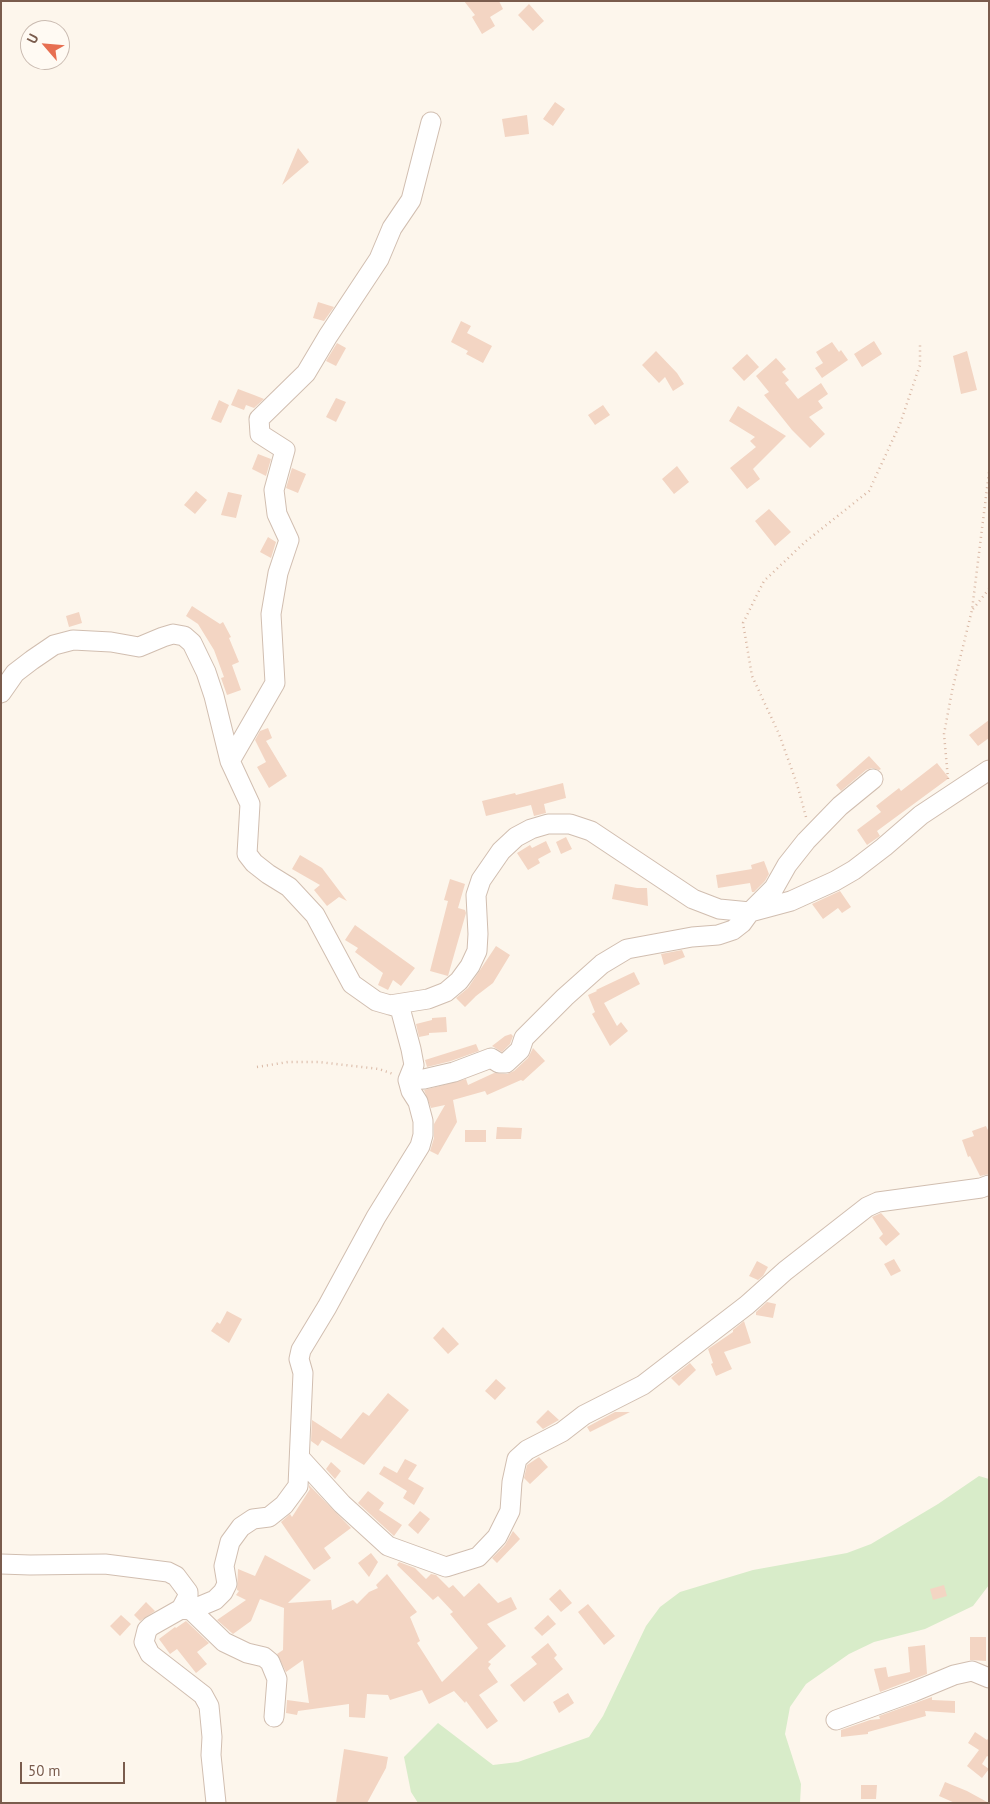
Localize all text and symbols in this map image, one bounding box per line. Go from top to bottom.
north arrow [20,20,70,70]
text: U [23,31,43,47]
scale bar [22,1752,128,1784]
text: 50 m [28,1761,61,1780]

